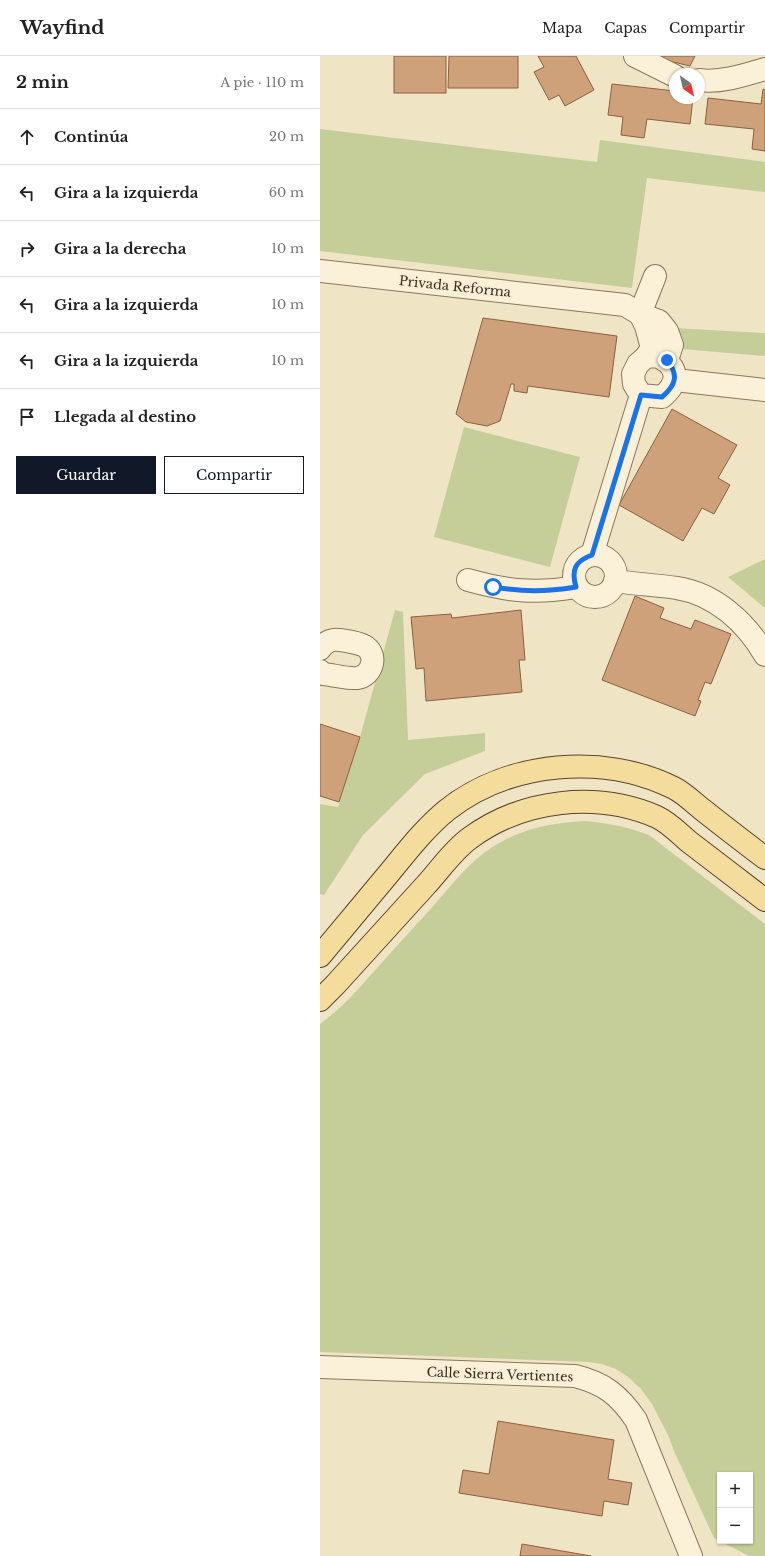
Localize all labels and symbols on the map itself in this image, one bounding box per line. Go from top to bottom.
north arrow [669,68,705,104]
street label: Privada Reforma [398,272,513,301]
route end [658,351,676,369]
route start [484,578,502,596]
street label: Calle Sierra Vertientes [426,1363,574,1386]

